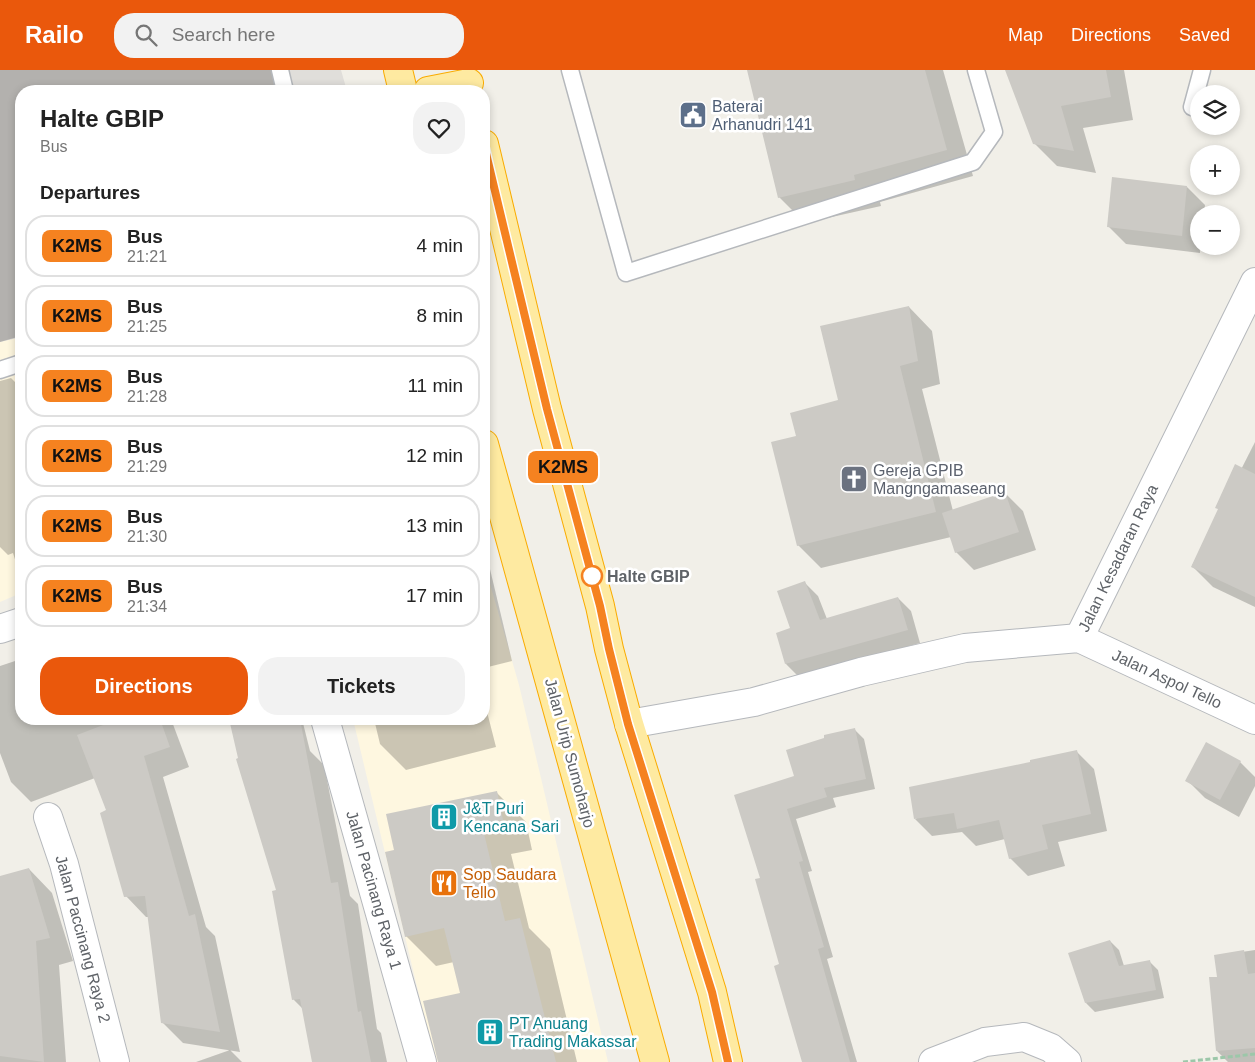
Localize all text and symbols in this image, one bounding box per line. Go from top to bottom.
search box [114,13,464,58]
text: Railo [25,21,84,48]
icon: search [132,21,160,49]
text: Search here [172,24,275,45]
text: Map [1008,25,1043,45]
text: Directions [1071,25,1151,45]
text: Saved [1179,25,1230,45]
map controls [1190,85,1240,255]
button: layers [1190,85,1240,135]
place label: Baterai Arhanudri 141 [712,98,813,133]
public building icon: Baterai Arhanudri 141 [678,100,708,130]
button: heart [413,102,465,154]
text: Halte GBIP [40,105,164,132]
text: Bus [40,138,68,155]
button: + [1190,145,1240,195]
text: Departures [40,182,140,203]
button: − [1190,205,1240,255]
text: Bus [127,226,163,247]
text: 4 min [417,235,463,256]
text: K2MS [52,236,102,256]
text: 21:21 [127,248,167,265]
text: Bus [127,296,163,317]
text: 8 min [417,305,463,326]
text: K2MS [52,306,102,326]
text: 21:25 [127,318,167,335]
text: Bus [127,366,163,387]
text: 11 min [407,375,463,396]
text: K2MS [52,376,102,396]
text: 21:28 [127,388,167,405]
text: Bus [127,436,163,457]
text: 12 min [406,445,463,466]
text: K2MS [52,446,102,466]
line badge: K2MS [528,451,598,483]
text: K2MS [538,457,588,477]
text: 21:29 [127,458,167,475]
place label: Gereja GPIB Mangngamaseang [873,462,1006,497]
church icon: Gereja GPIB Mangngamaseang [839,464,869,494]
street label: Jalan Kesadaran Raya [1075,481,1161,634]
text: Bus [127,506,163,527]
text: 13 min [406,515,463,536]
text: K2MS [52,516,102,536]
text: 21:30 [127,528,167,545]
marker: Halte GBIP [581,565,603,587]
place label: Halte GBIP [607,568,690,585]
text: Bus [127,576,163,597]
text: 17 min [406,585,463,606]
text: K2MS [52,586,102,606]
text: 21:34 [127,598,167,615]
street label: Jalan Aspol Tello [1110,646,1225,712]
button: Directions [40,657,248,715]
button: Tickets [258,657,465,715]
street label: Jalan Urip Sumoharjo [542,676,598,830]
place label: J&T Puri Kencana Sari [463,800,559,835]
building icon: J&T Puri Kencana Sari [429,802,459,832]
street label: Jalan Pacinang Raya 1 [343,809,405,972]
street label: Jalan Paccinang Raya 2 [52,853,114,1025]
place label: Sop Saudara Tello [463,866,557,901]
restaurant icon: Sop Saudara Tello [429,868,459,898]
place label: PT Anuang Trading Makassar [509,1015,637,1050]
building icon: PT Anuang Trading Makassar [475,1017,505,1047]

